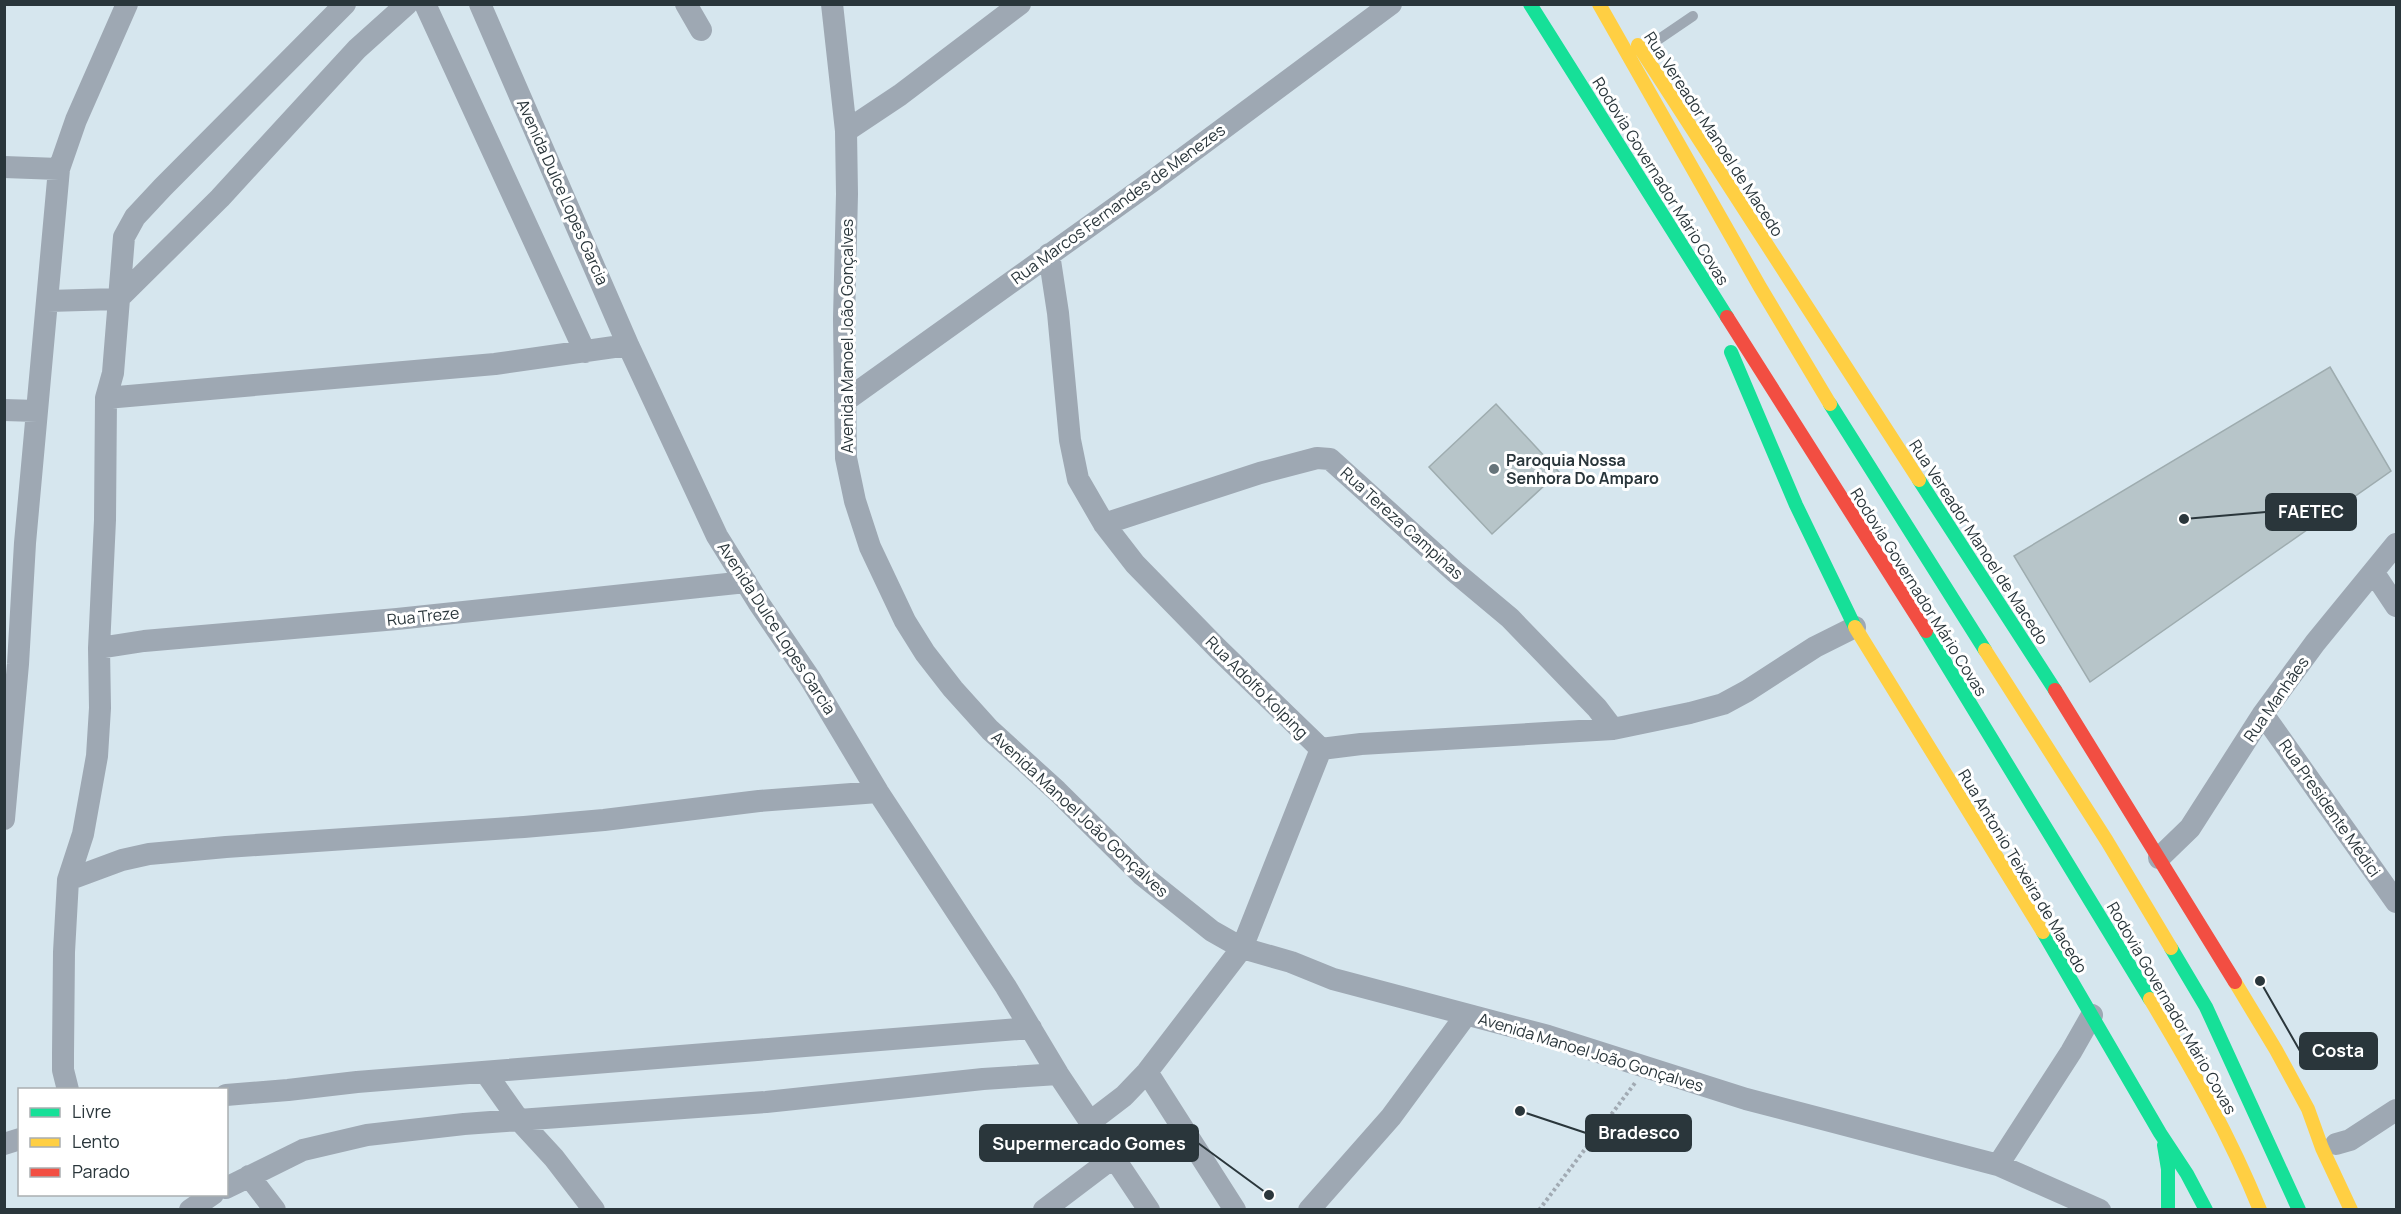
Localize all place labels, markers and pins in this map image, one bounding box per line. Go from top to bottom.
place label: Paroquia Nossa Senhora Do Amparo [1506,449,1659,489]
marker: Paroquia Nossa Senhora Do Amparo [1487,462,1501,476]
callout: FAETEC [2266,494,2356,530]
callout: Costa [2300,1033,2377,1069]
callout: Bradesco [1586,1115,1691,1151]
callout: Supermercado Gomes [980,1125,1198,1161]

